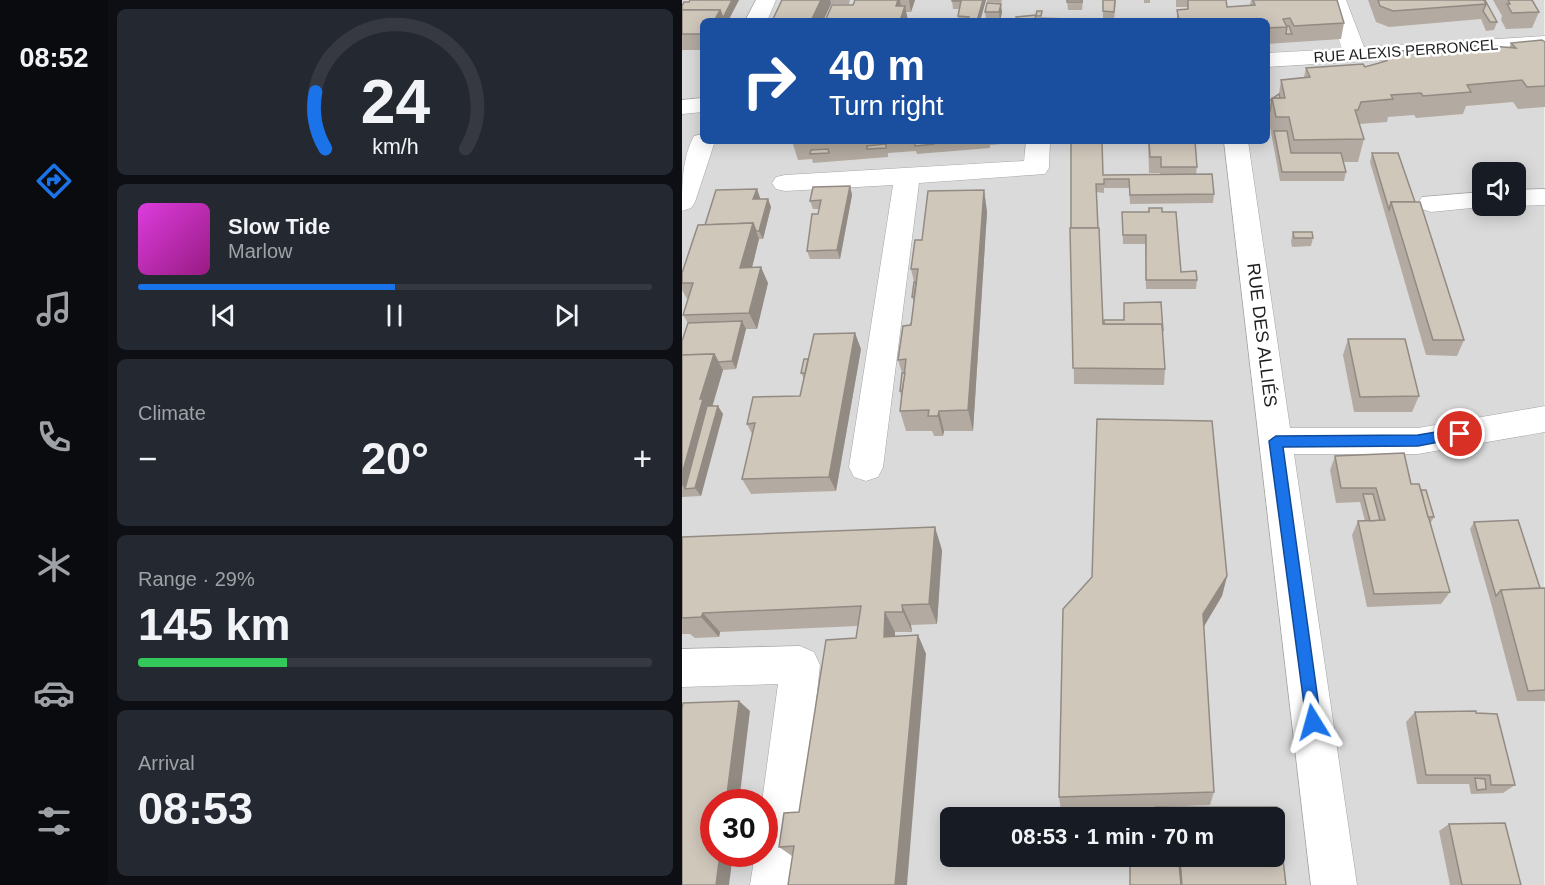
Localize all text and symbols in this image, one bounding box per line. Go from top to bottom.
street label: RUE ALEXIS PERRONCEL [1313,36,1499,65]
icon: right [730,42,808,120]
text: 40 m [829,42,925,89]
text: 08:52 [19,43,89,73]
text: 24 [360,67,430,136]
text: Turn right [829,91,944,121]
text: km/h [372,135,418,159]
icon: directions [33,160,75,202]
map controls [1472,162,1526,216]
button: sound [1472,162,1526,216]
text: Slow Tide [228,214,330,239]
text: Marlow [228,240,292,262]
street label: RUE DES ALLIÉS [1243,262,1281,408]
icon: music [33,288,75,330]
icon: previous [207,299,240,332]
icon: pause [378,299,411,332]
icon: next [550,299,583,332]
text: Climate [138,402,206,424]
pin [1434,408,1485,459]
icon: phone [33,416,75,458]
icon: arrive [1443,417,1476,450]
text: 20° [361,433,429,484]
text: − [138,440,157,477]
text: + [633,440,652,477]
icon: climate [33,544,75,586]
text: Range · 29% [138,568,255,590]
text: 145 km [138,599,291,650]
icon: car [33,672,75,714]
position arrow [1281,690,1345,754]
text: Arrival [138,752,195,774]
text: 08:53 [138,783,253,834]
speed limit sign: 30 [700,789,778,867]
icon: filters [33,800,75,842]
text: 08:53 · 1 min · 70 m [1011,824,1214,849]

